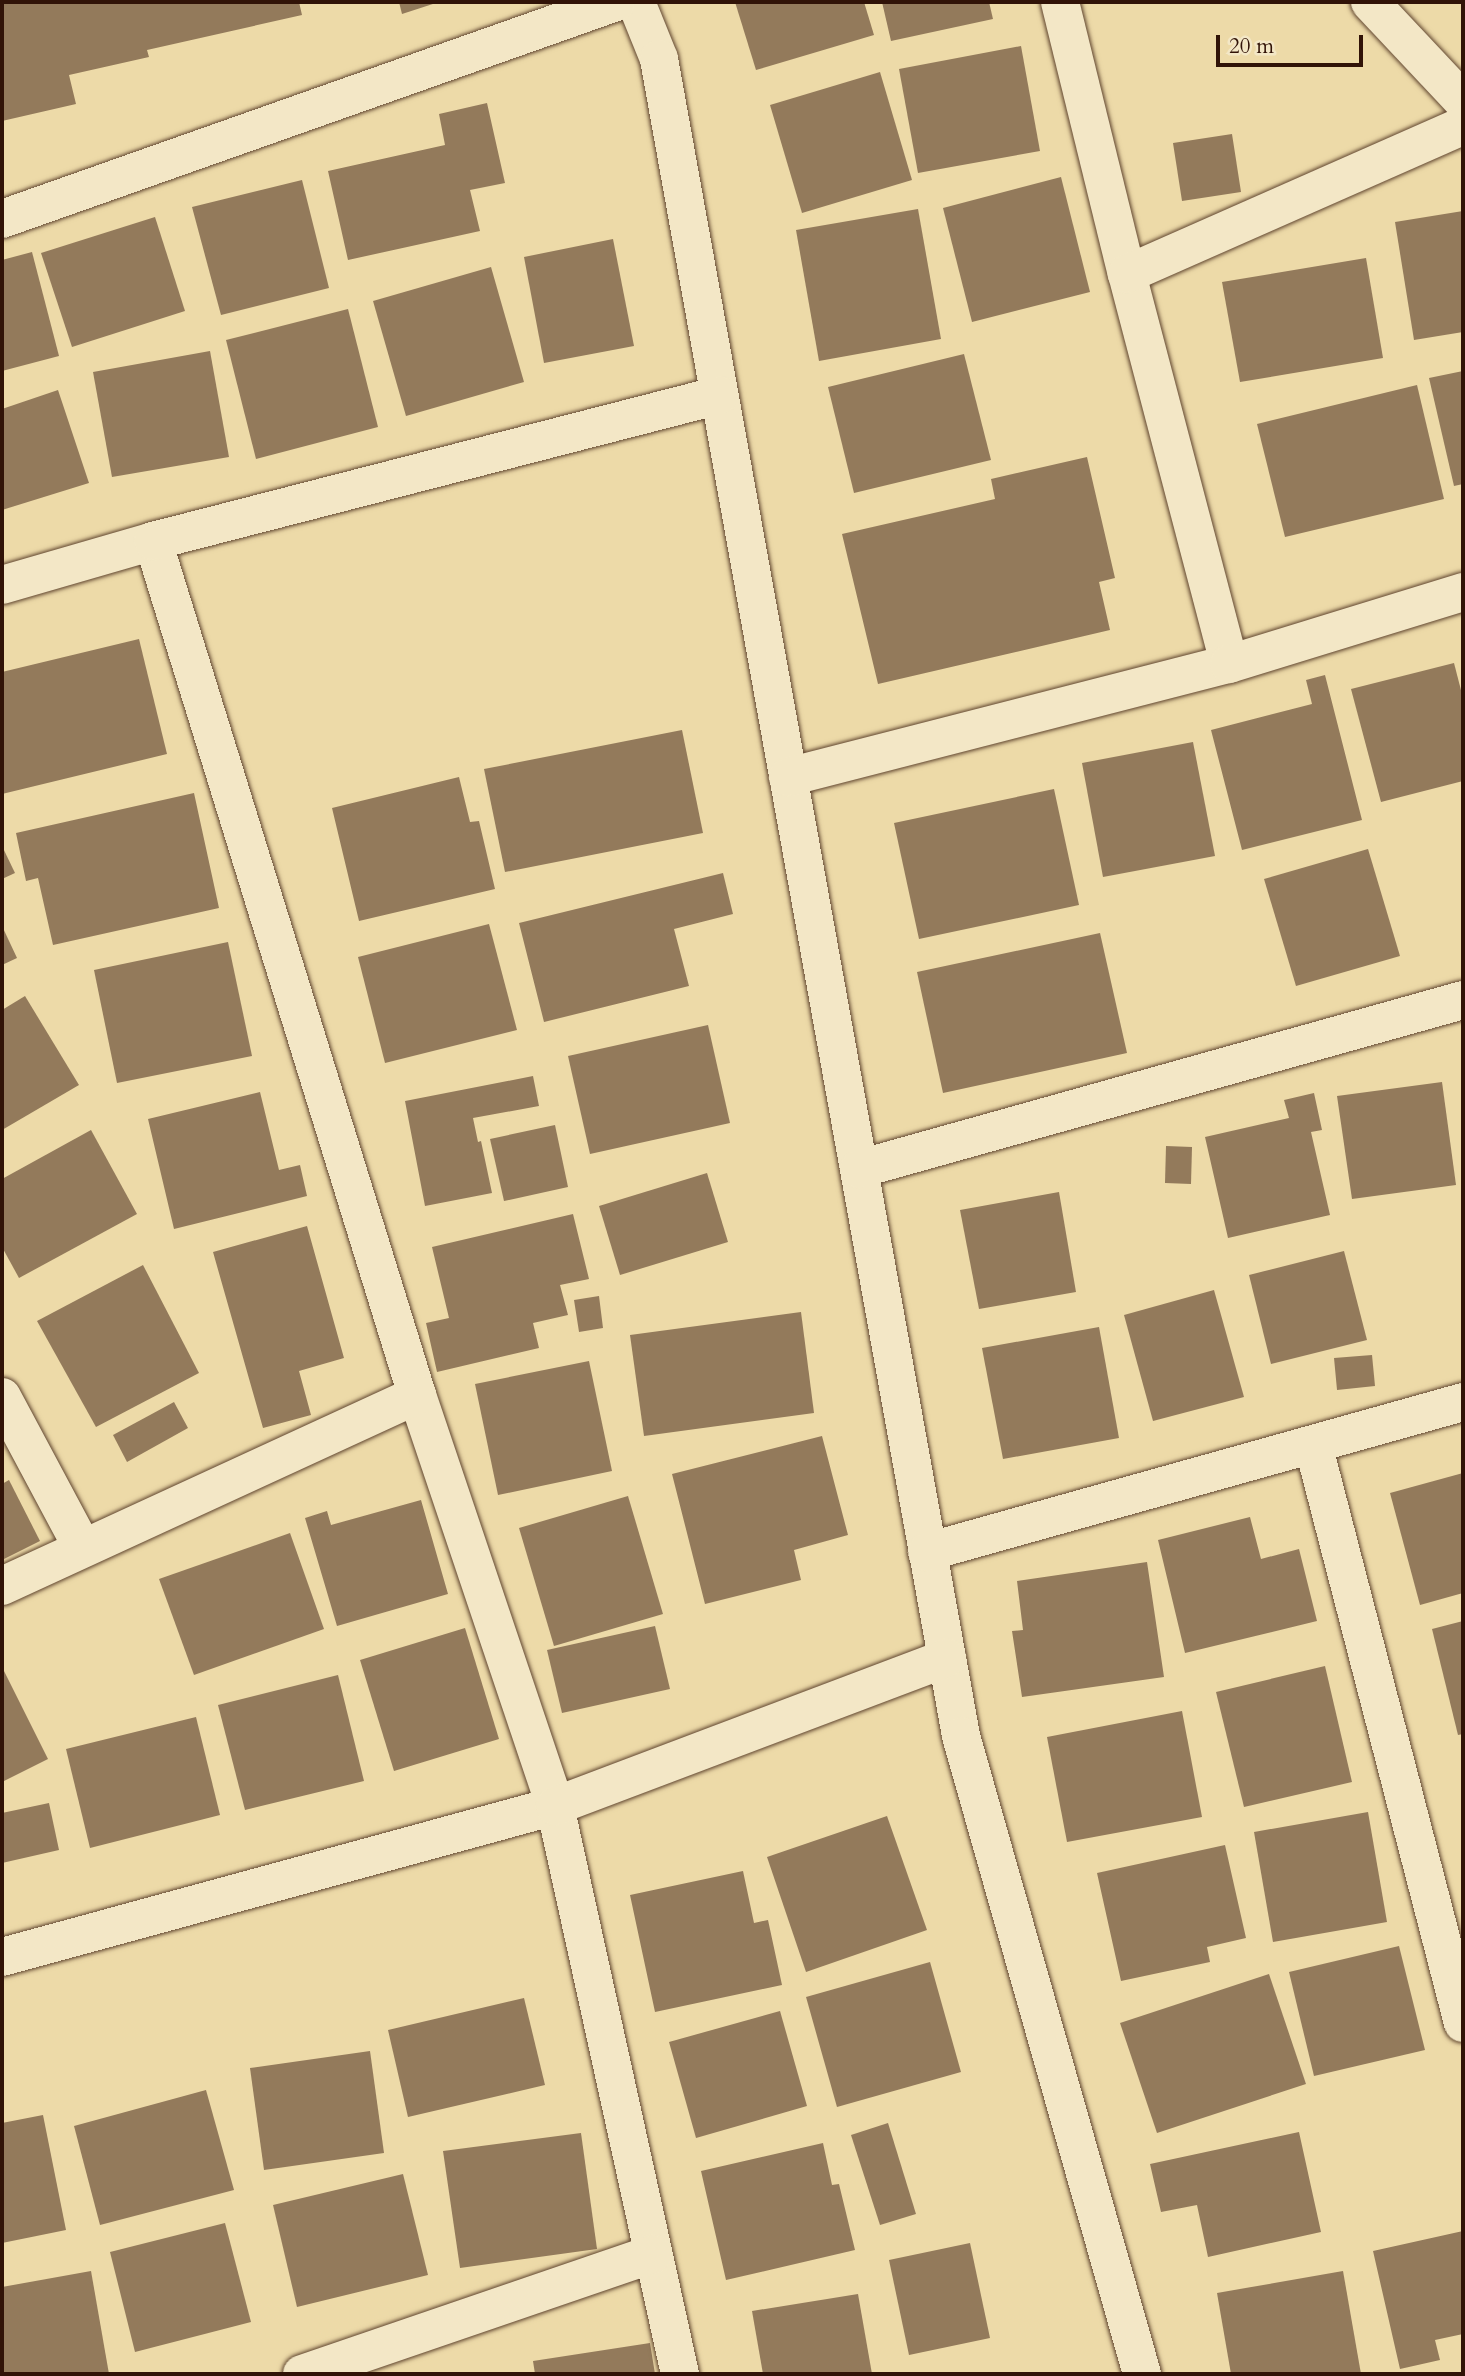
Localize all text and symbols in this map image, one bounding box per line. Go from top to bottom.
scale bar [1220,21,1367,65]
text: 20 m [1229,32,1274,61]

